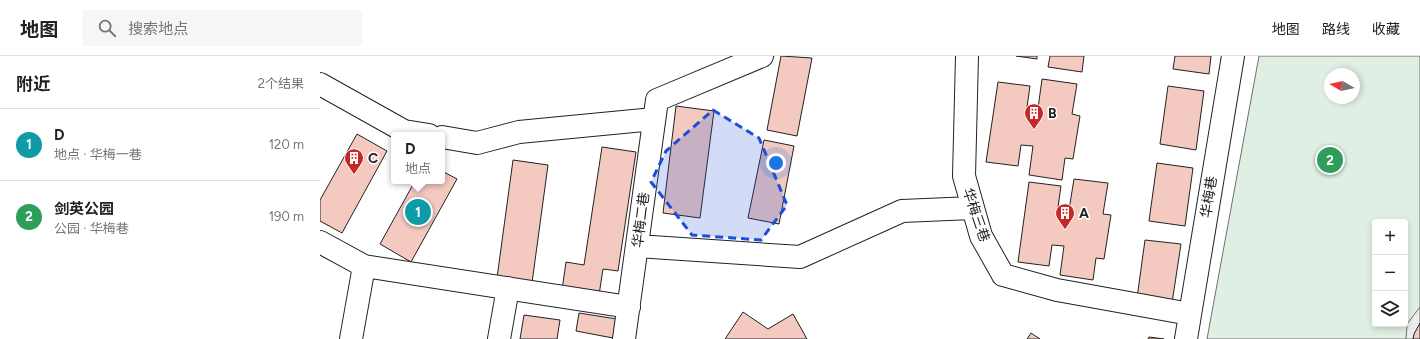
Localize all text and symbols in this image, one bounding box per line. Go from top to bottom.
search box [82,10,362,46]
icon: search [96,17,118,39]
text: 地图 [20,18,58,41]
text: 搜索地点 [128,20,188,38]
text: 地图 [1272,21,1300,38]
text: 路线 [1322,21,1350,38]
text: 收藏 [1372,21,1400,38]
north arrow [1324,68,1360,104]
text: 附近 [16,74,50,94]
text: 2个结果 [258,76,304,91]
building icon: B [1023,102,1045,130]
place label: B [1048,105,1057,122]
text: D [54,126,65,144]
popup [391,132,445,184]
text: 1 [26,137,32,152]
text: 120 m [269,137,304,152]
text: D [405,140,416,158]
pin: 2 [1317,145,1343,175]
text: 地点 · 华梅一巷 [54,147,142,162]
building icon: C [343,147,365,175]
place label: C [368,150,378,167]
your location [766,153,786,173]
text: 地点 [405,161,431,176]
street label: 华梅巷 [1197,175,1221,219]
street label: 华梅三巷 [959,186,993,244]
street label: 华梅二巷 [629,191,653,249]
pin: 1 [405,197,431,227]
text: 剑英公园 [54,200,114,218]
building icon: A [1054,202,1076,230]
place label: A [1079,205,1089,222]
text: 2 [25,209,33,224]
text: 190 m [269,209,304,224]
map controls [1372,219,1408,327]
button: + [1372,219,1408,255]
text: 公园 · 华梅巷 [54,221,129,236]
button: − [1372,255,1408,291]
button: layers [1372,291,1408,327]

